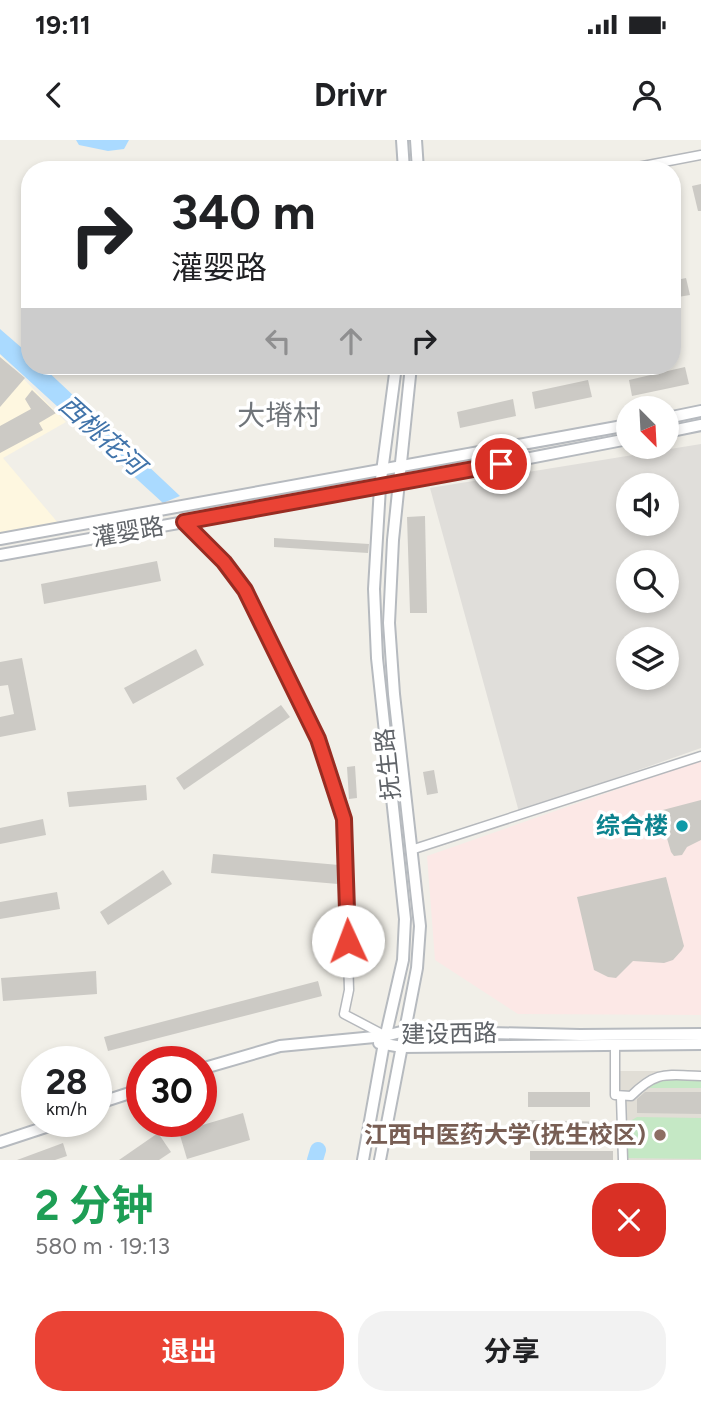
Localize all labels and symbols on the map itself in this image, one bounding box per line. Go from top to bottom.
water label: 西桃花河 [53,388,155,485]
north arrow [616,396,679,458]
district label: 大塉村 [237,398,321,432]
pin [471,434,531,494]
street label: 灌婴路 [90,511,166,552]
street label: 抚生路 [369,727,406,801]
place label: 综合楼 [596,811,668,840]
marker: 综合楼 [674,818,690,834]
position arrow [311,904,385,978]
street label: 建设西路 [401,1018,497,1049]
speed limit sign: 30 [126,1046,217,1137]
place label: 江西中医药大学(抚生校区) [364,1120,646,1149]
marker: 江西中医药大学(抚生校区) [652,1127,668,1143]

